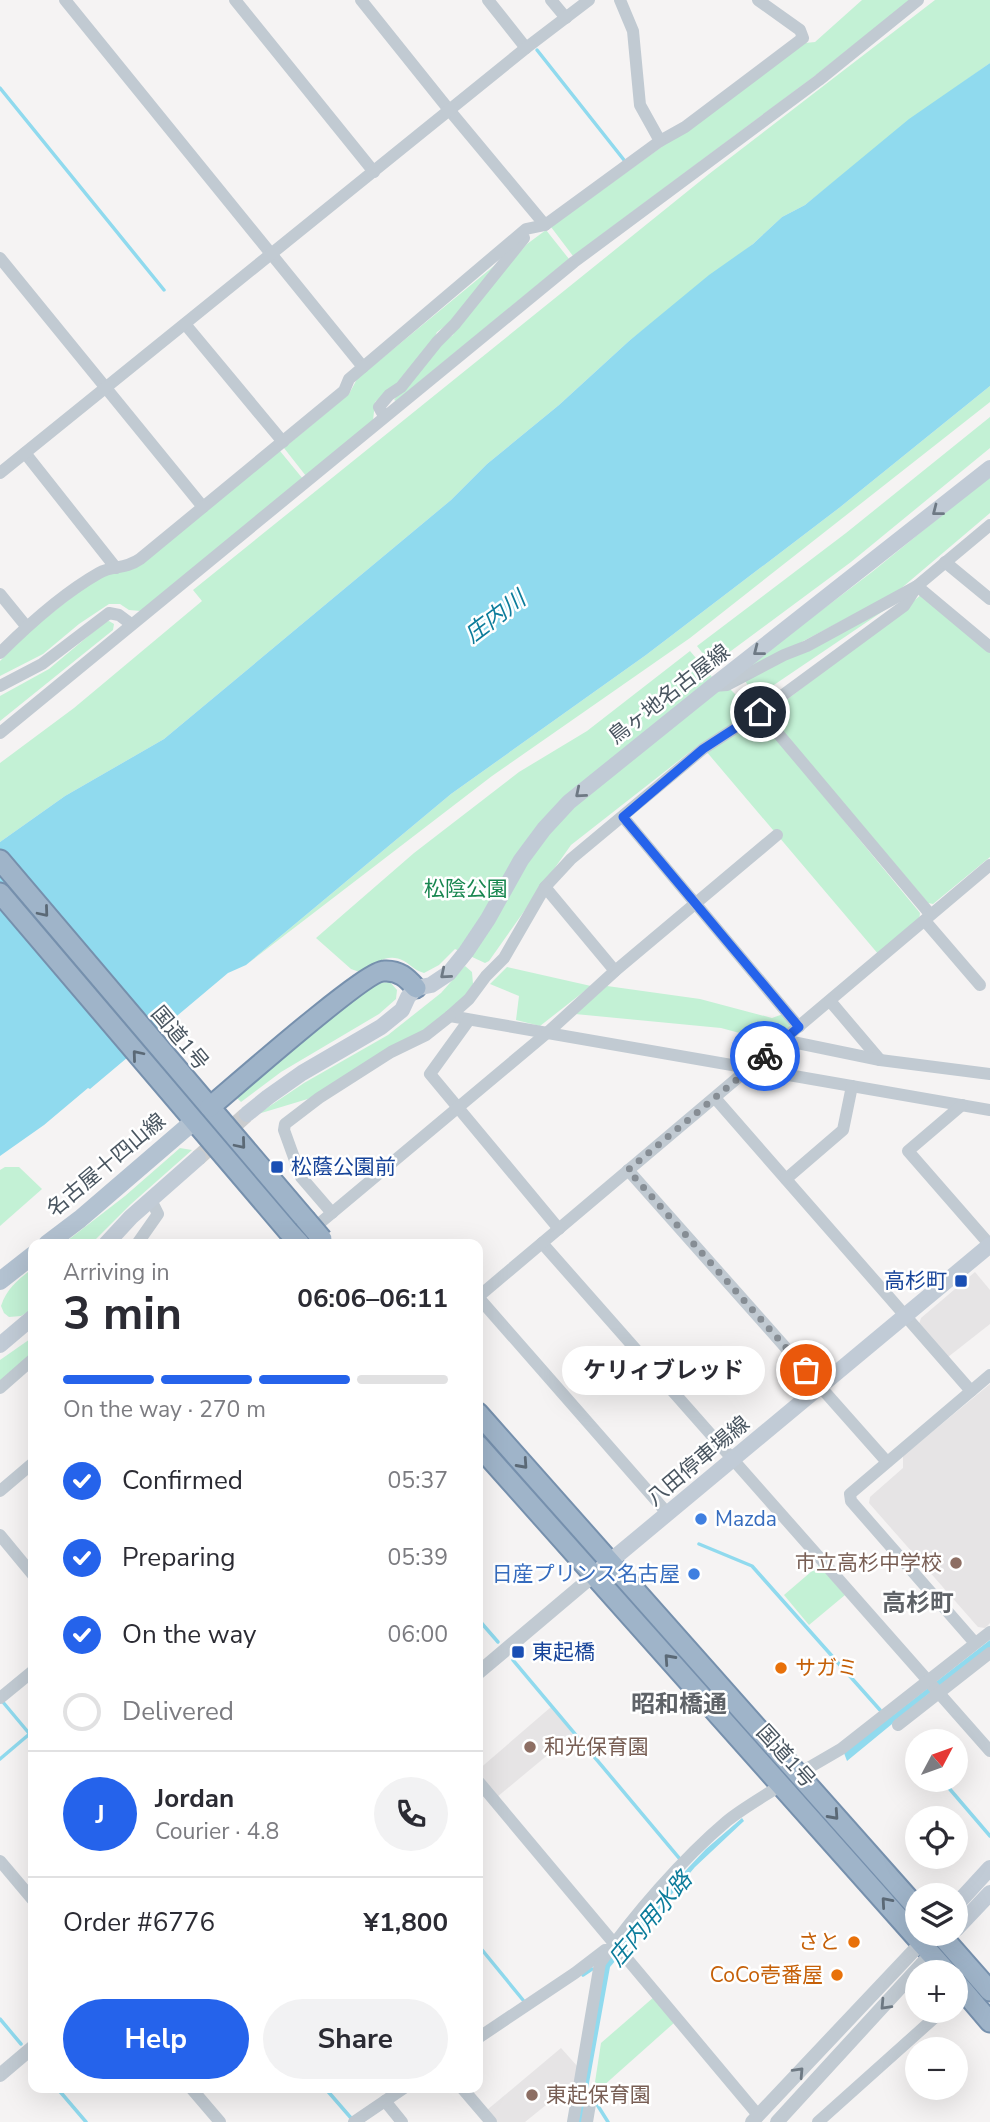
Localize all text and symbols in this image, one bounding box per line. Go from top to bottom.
one-way arrow [932,503,944,516]
water label: 庄内川 [458,582,534,650]
street label: 鳥ヶ地名古屋線 [602,638,736,750]
one-way arrow [753,643,765,656]
pin [730,682,790,742]
icon: home [741,693,779,731]
one-way arrow [575,785,588,797]
park label: 松陰公園 [424,875,508,903]
one-way arrow [36,904,48,917]
one-way arrow [440,966,453,978]
street label: 国道1号 [145,1000,215,1076]
courier [730,1021,800,1091]
icon: bike [746,1037,784,1075]
one-way arrow [133,1050,145,1063]
street label: 名古屋十四山線 [41,1107,171,1223]
one-way arrow [233,1136,245,1149]
place label: 松蔭公園前 [291,1153,396,1181]
marker: 松蔭公園前 [269,1159,285,1175]
text: Arriving in [63,1257,170,1288]
place label: 高杉町 [884,1267,947,1295]
marker: 高杉町 [953,1273,969,1289]
text: 06:06–06:11 [297,1281,448,1316]
text: 3 min [63,1282,182,1345]
pin [776,1340,836,1400]
callout: ケリィブレッド [561,1346,764,1394]
icon: bag [787,1351,825,1389]
text: ケリィブレッド [583,1355,744,1386]
text: On the way · 270 m [63,1394,266,1425]
street label: 八田停車場線 [641,1410,755,1512]
one-way arrow [515,1456,527,1469]
icon: check [63,1462,101,1500]
text: Confirmed [122,1463,243,1498]
text: 05:37 [388,1465,448,1496]
place label: Mazda [715,1505,777,1533]
marker: Mazda [693,1511,709,1527]
icon: check [63,1539,101,1577]
text: Preparing [122,1540,235,1575]
text: 05:39 [388,1542,448,1573]
place label: 市立高杉中学校 [795,1549,942,1577]
marker: 市立高杉中学校 [948,1555,964,1571]
place label: 日産プリンス名古屋 [491,1560,680,1588]
marker: 日産プリンス名古屋 [686,1566,702,1582]
district label: 高杉町 [882,1587,954,1619]
icon: check [63,1616,101,1654]
text: On the way [122,1617,256,1652]
text: 06:00 [388,1619,448,1650]
place label: 東起橋 [532,1638,595,1666]
marker: 東起橋 [510,1644,526,1660]
one-way arrow [665,1654,677,1667]
place label: サガミ [795,1654,858,1682]
marker: サガミ [773,1660,789,1676]
district label: 昭和橋通 [631,1688,727,1720]
text: Delivered [122,1694,234,1729]
street label: 国道1号 [750,1719,822,1793]
north arrow [905,1729,968,1792]
map controls [905,1729,968,2100]
place label: 和光保育園 [544,1733,649,1761]
marker: 和光保育園 [522,1739,538,1755]
button: phone [374,1777,448,1851]
text: Jordan [155,1781,234,1816]
text: J [95,1797,105,1832]
button: locate [905,1806,968,1869]
one-way arrow [826,1807,838,1820]
text: Courier · 4.8 [155,1816,279,1847]
water label: 庄内用水路 [601,1863,700,1973]
button: layers [905,1883,968,1946]
one-way arrow [881,1898,894,1911]
text: Order #6776 [63,1905,215,1940]
text: ¥1,800 [364,1905,448,1940]
place label: さと [798,1928,840,1956]
marker: さと [846,1934,862,1950]
button: + [905,1960,968,2023]
place label: CoCo壱番屋 [710,1961,823,1989]
marker: CoCo壱番屋 [829,1967,845,1983]
one-way arrow [881,1997,893,2010]
button: Help [63,1999,249,2079]
button: Share [263,1999,448,2079]
button: − [905,2037,968,2100]
one-way arrow [790,2068,803,2081]
place label: 東起保育園 [546,2081,651,2109]
marker: 東起保育園 [524,2087,540,2103]

